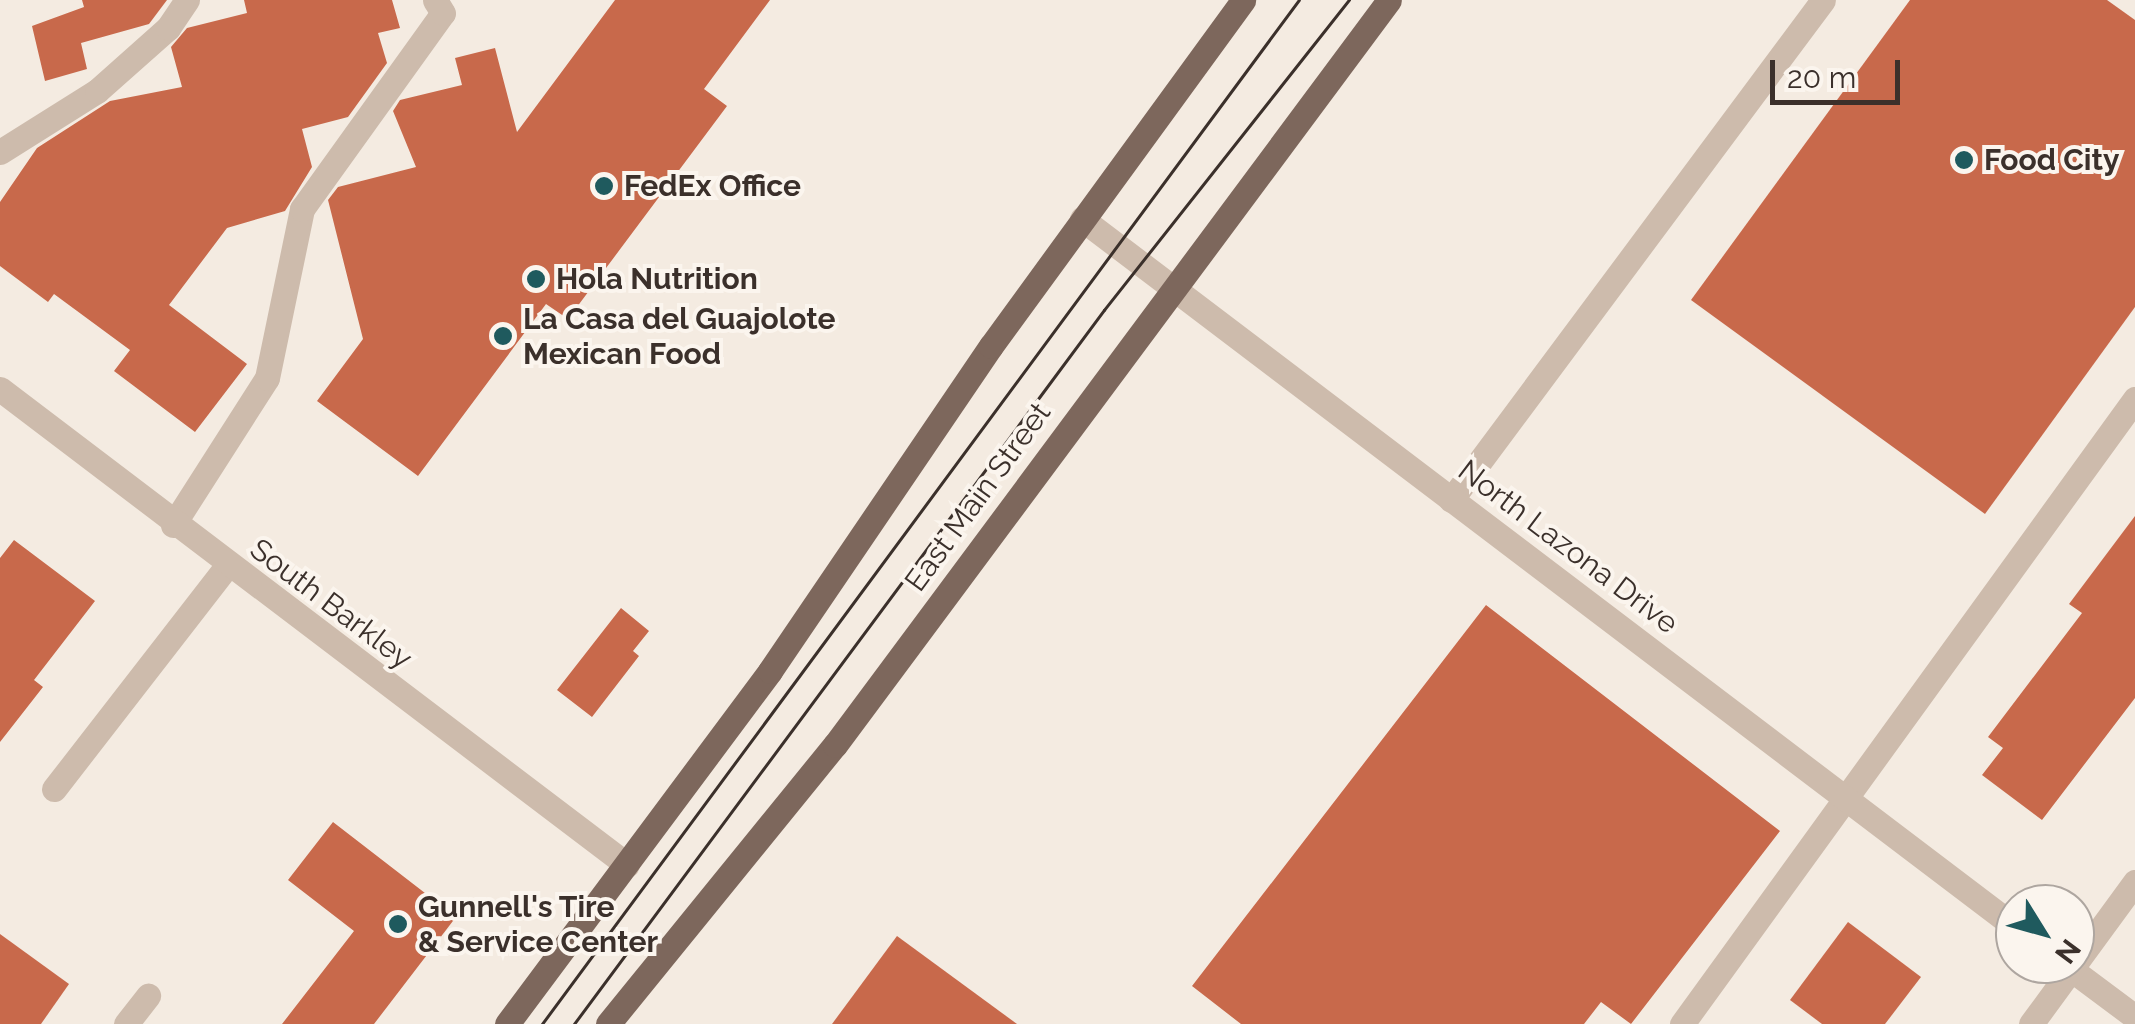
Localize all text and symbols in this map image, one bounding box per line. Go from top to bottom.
scale bar [1775,40,1905,102]
text: 20 m [1787,60,1856,95]
place label: Food City [1984,142,2119,178]
marker: Food City [1953,149,1975,171]
place label: FedEx Office [624,168,801,204]
marker: FedEx Office [593,175,615,197]
place label: Hola Nutrition [556,261,758,297]
marker: Hola Nutrition [525,268,547,290]
place label: La Casa del Guajolote Mexican Food [523,301,836,372]
marker: La Casa del Guajolote Mexican Food [492,325,514,347]
street label: East Main Street [898,396,1058,598]
street label: North Lazona Drive [1451,453,1685,641]
street label: South Barkley [243,531,419,677]
north arrow [1995,884,2095,984]
place label: Gunnell's Tire & Service Center [418,889,658,960]
marker: Gunnell's Tire & Service Center [387,913,409,935]
text: N [2048,933,2087,970]

